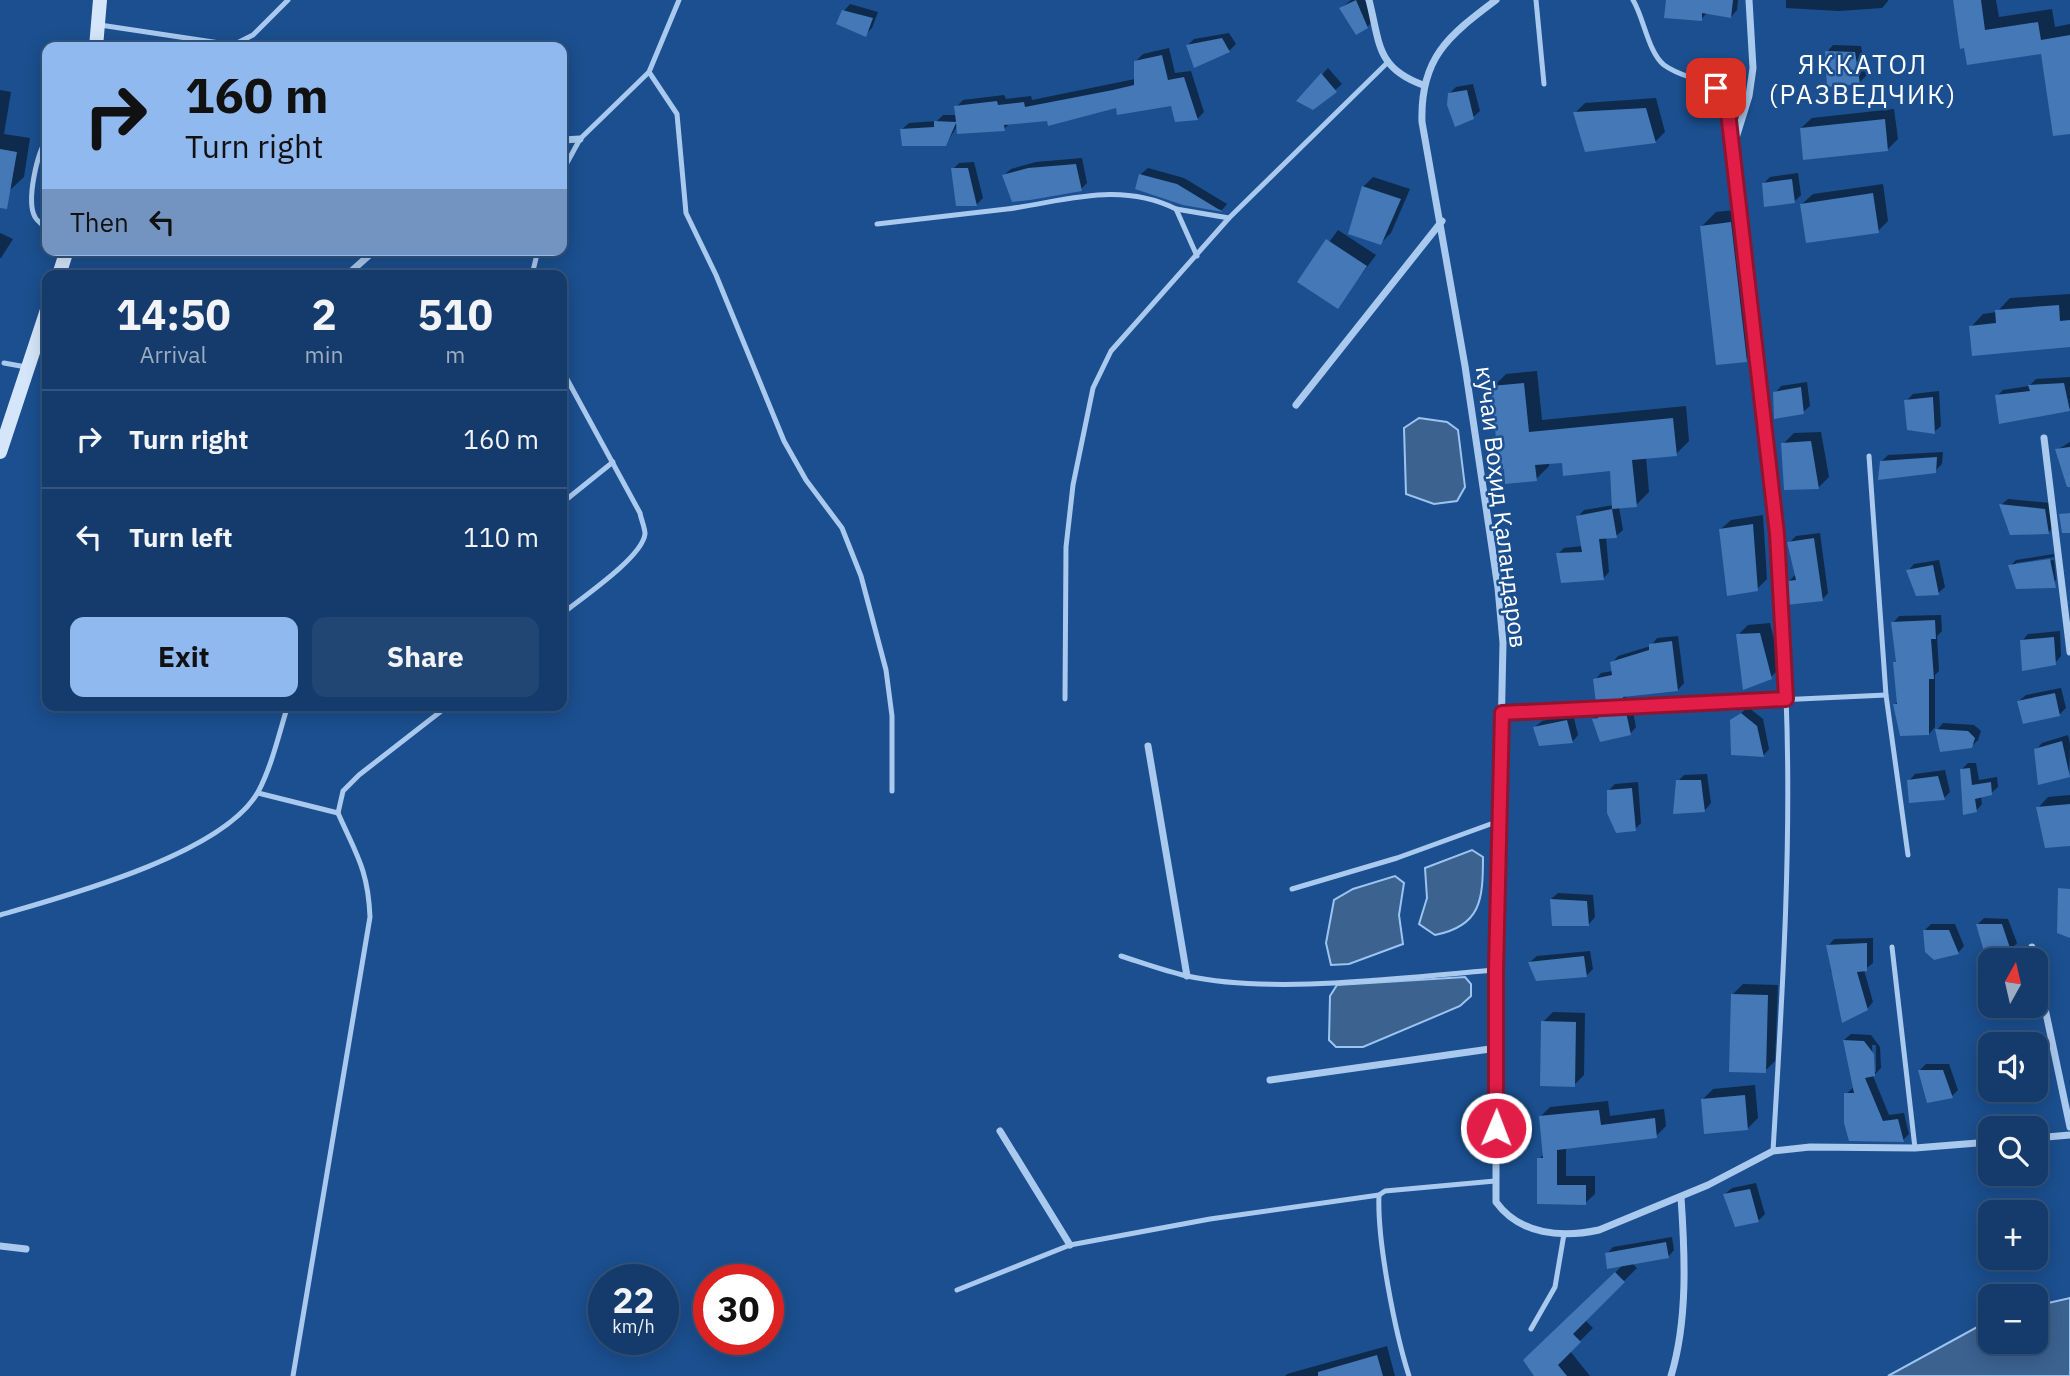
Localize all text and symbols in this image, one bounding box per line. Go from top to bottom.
district label: ЯККАТОЛ (РАЗВЕДЧИК) [1769,47,1957,111]
pin [1686,58,1746,118]
text: 160 m [185,63,329,126]
icon: arrive [1697,69,1735,107]
icon: right [70,70,161,161]
text: Turn right [185,125,323,167]
icon: left [143,203,181,241]
text: Then [70,205,129,239]
text: 14:50 [116,287,231,342]
text: 2 [311,287,337,342]
text: 510 [417,287,493,342]
text: Arrival [140,339,207,369]
text: min [305,339,343,369]
text: m [445,339,465,369]
street label: кӯчаи Воҳид Қаландаров [1469,364,1535,650]
icon: right [70,420,108,458]
text: Turn right [129,422,248,456]
text: 160 m [463,422,539,456]
icon: left [70,518,108,556]
text: Turn left [129,520,232,554]
text: 110 m [463,520,539,554]
button: Exit [70,617,298,697]
button: Share [312,617,539,697]
north arrow [1978,948,2048,1018]
map controls [1978,948,2048,1354]
button: sound [1978,1032,2048,1102]
position arrow [1459,1091,1533,1165]
button: search [1978,1116,2048,1186]
button: + [1978,1200,2048,1270]
speed limit sign: 30 [693,1264,784,1355]
text: 22 [612,1277,655,1323]
button: − [1978,1284,2048,1354]
text: km/h [612,1315,655,1338]

